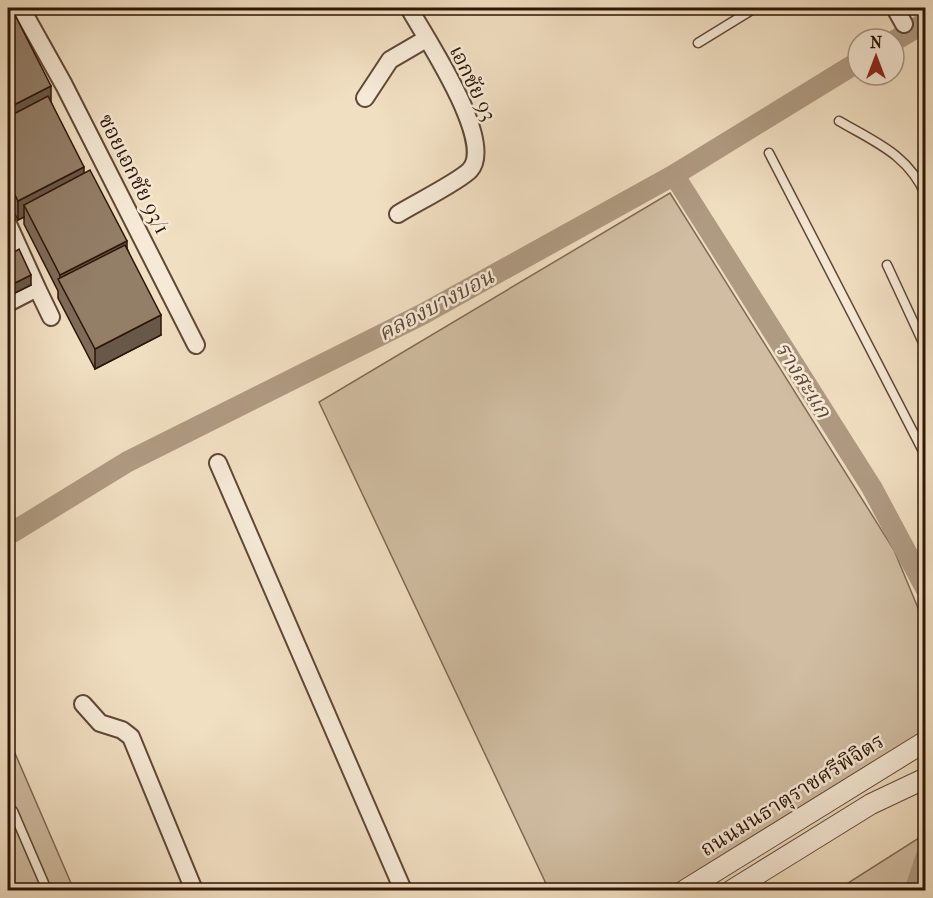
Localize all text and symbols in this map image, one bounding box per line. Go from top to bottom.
north arrow [846,27,906,87]
text: N [870,33,883,52]
street label: เอกชัย 93 [444,41,502,125]
street label: ซอยเอกชัย 93/1 [94,110,174,238]
water label: คลองบางบอน [374,263,499,346]
water label: รางสะแก [770,337,837,423]
street label: ถนนมนธาตุราชศรีพิจิตร [696,729,889,863]

